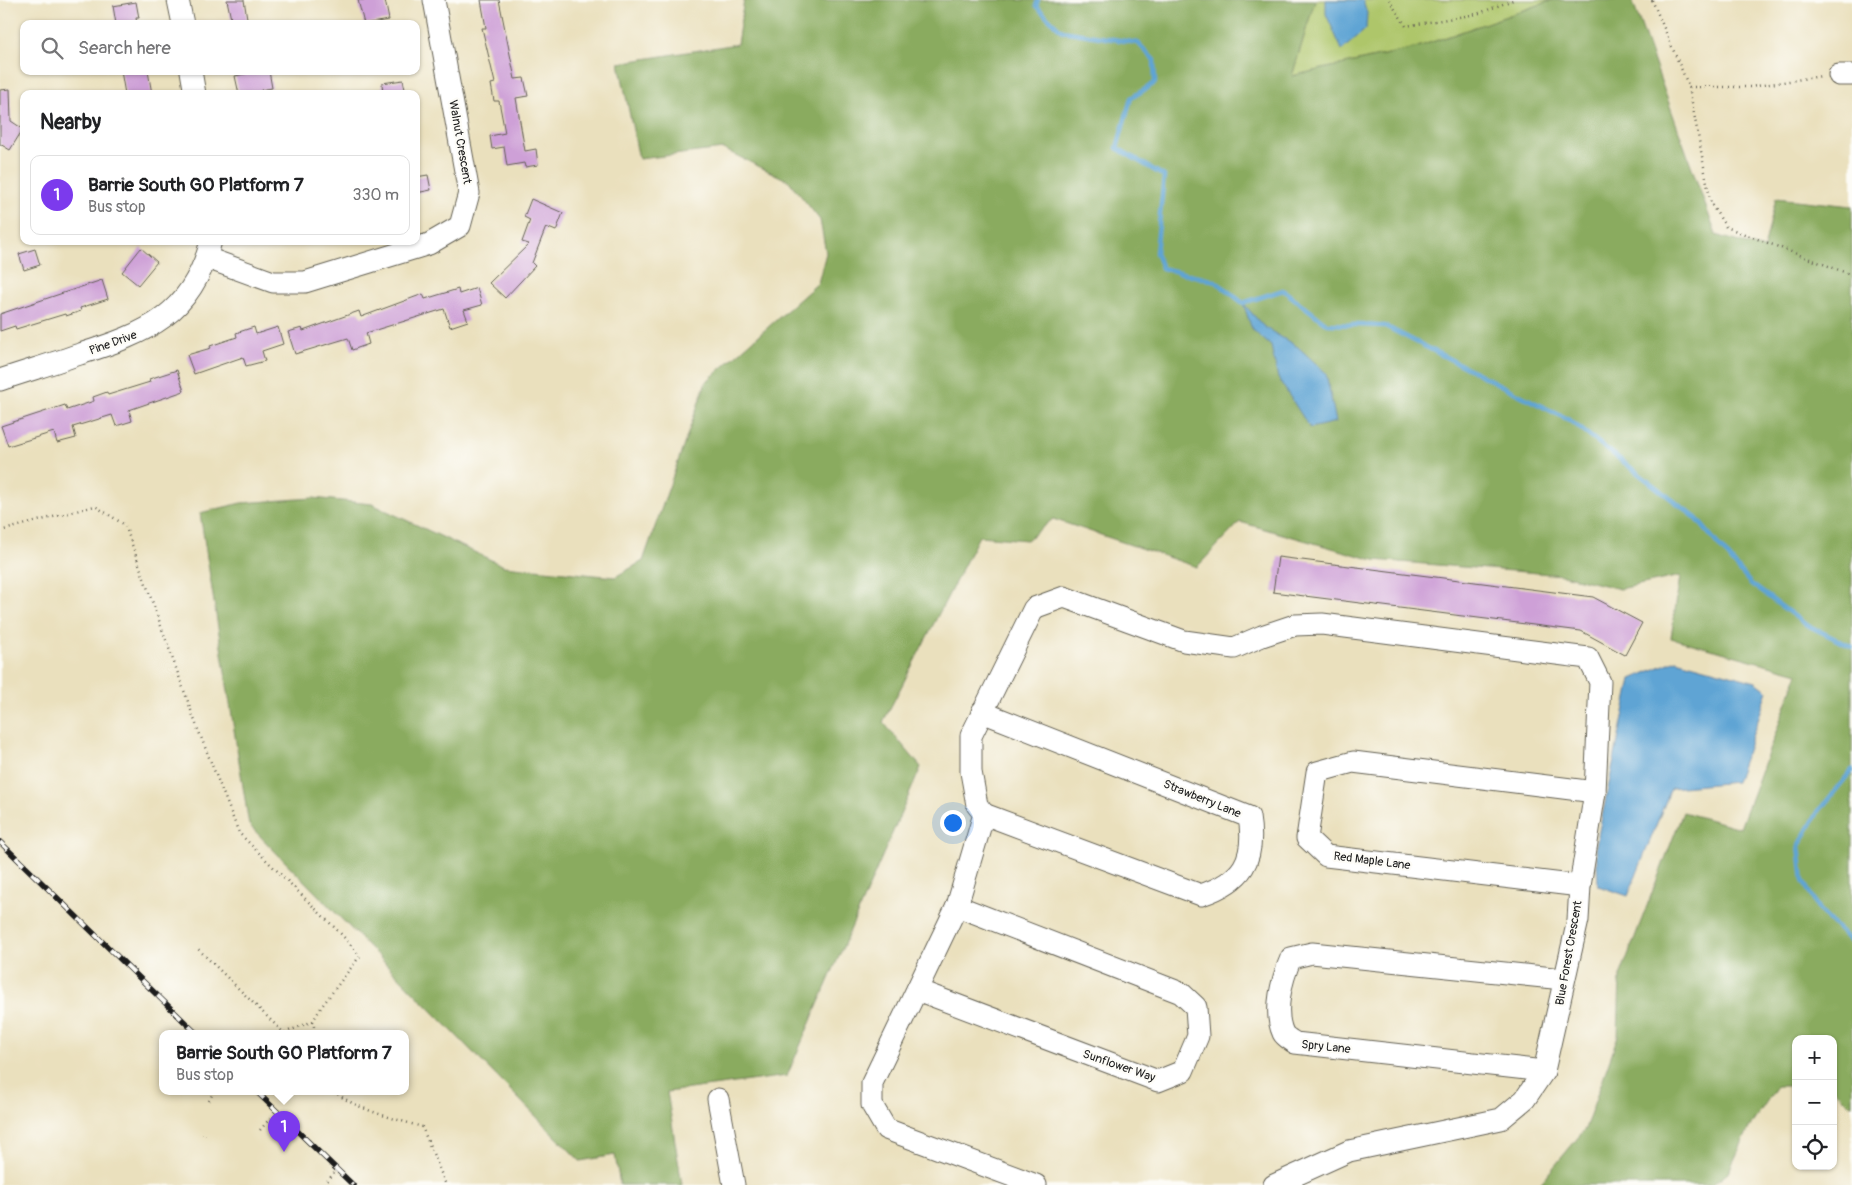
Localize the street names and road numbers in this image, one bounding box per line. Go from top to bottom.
street label: Walnut Crescent [445,99,475,185]
street label: Pine Drive [87,327,139,359]
street label: Strawberry Lane [1161,777,1243,821]
street label: Red Maple Lane [1333,849,1411,873]
street label: Blue Forest Crescent [1552,899,1586,1007]
street label: Spry Lane [1301,1037,1351,1057]
street label: Sunflower Way [1081,1047,1157,1085]

